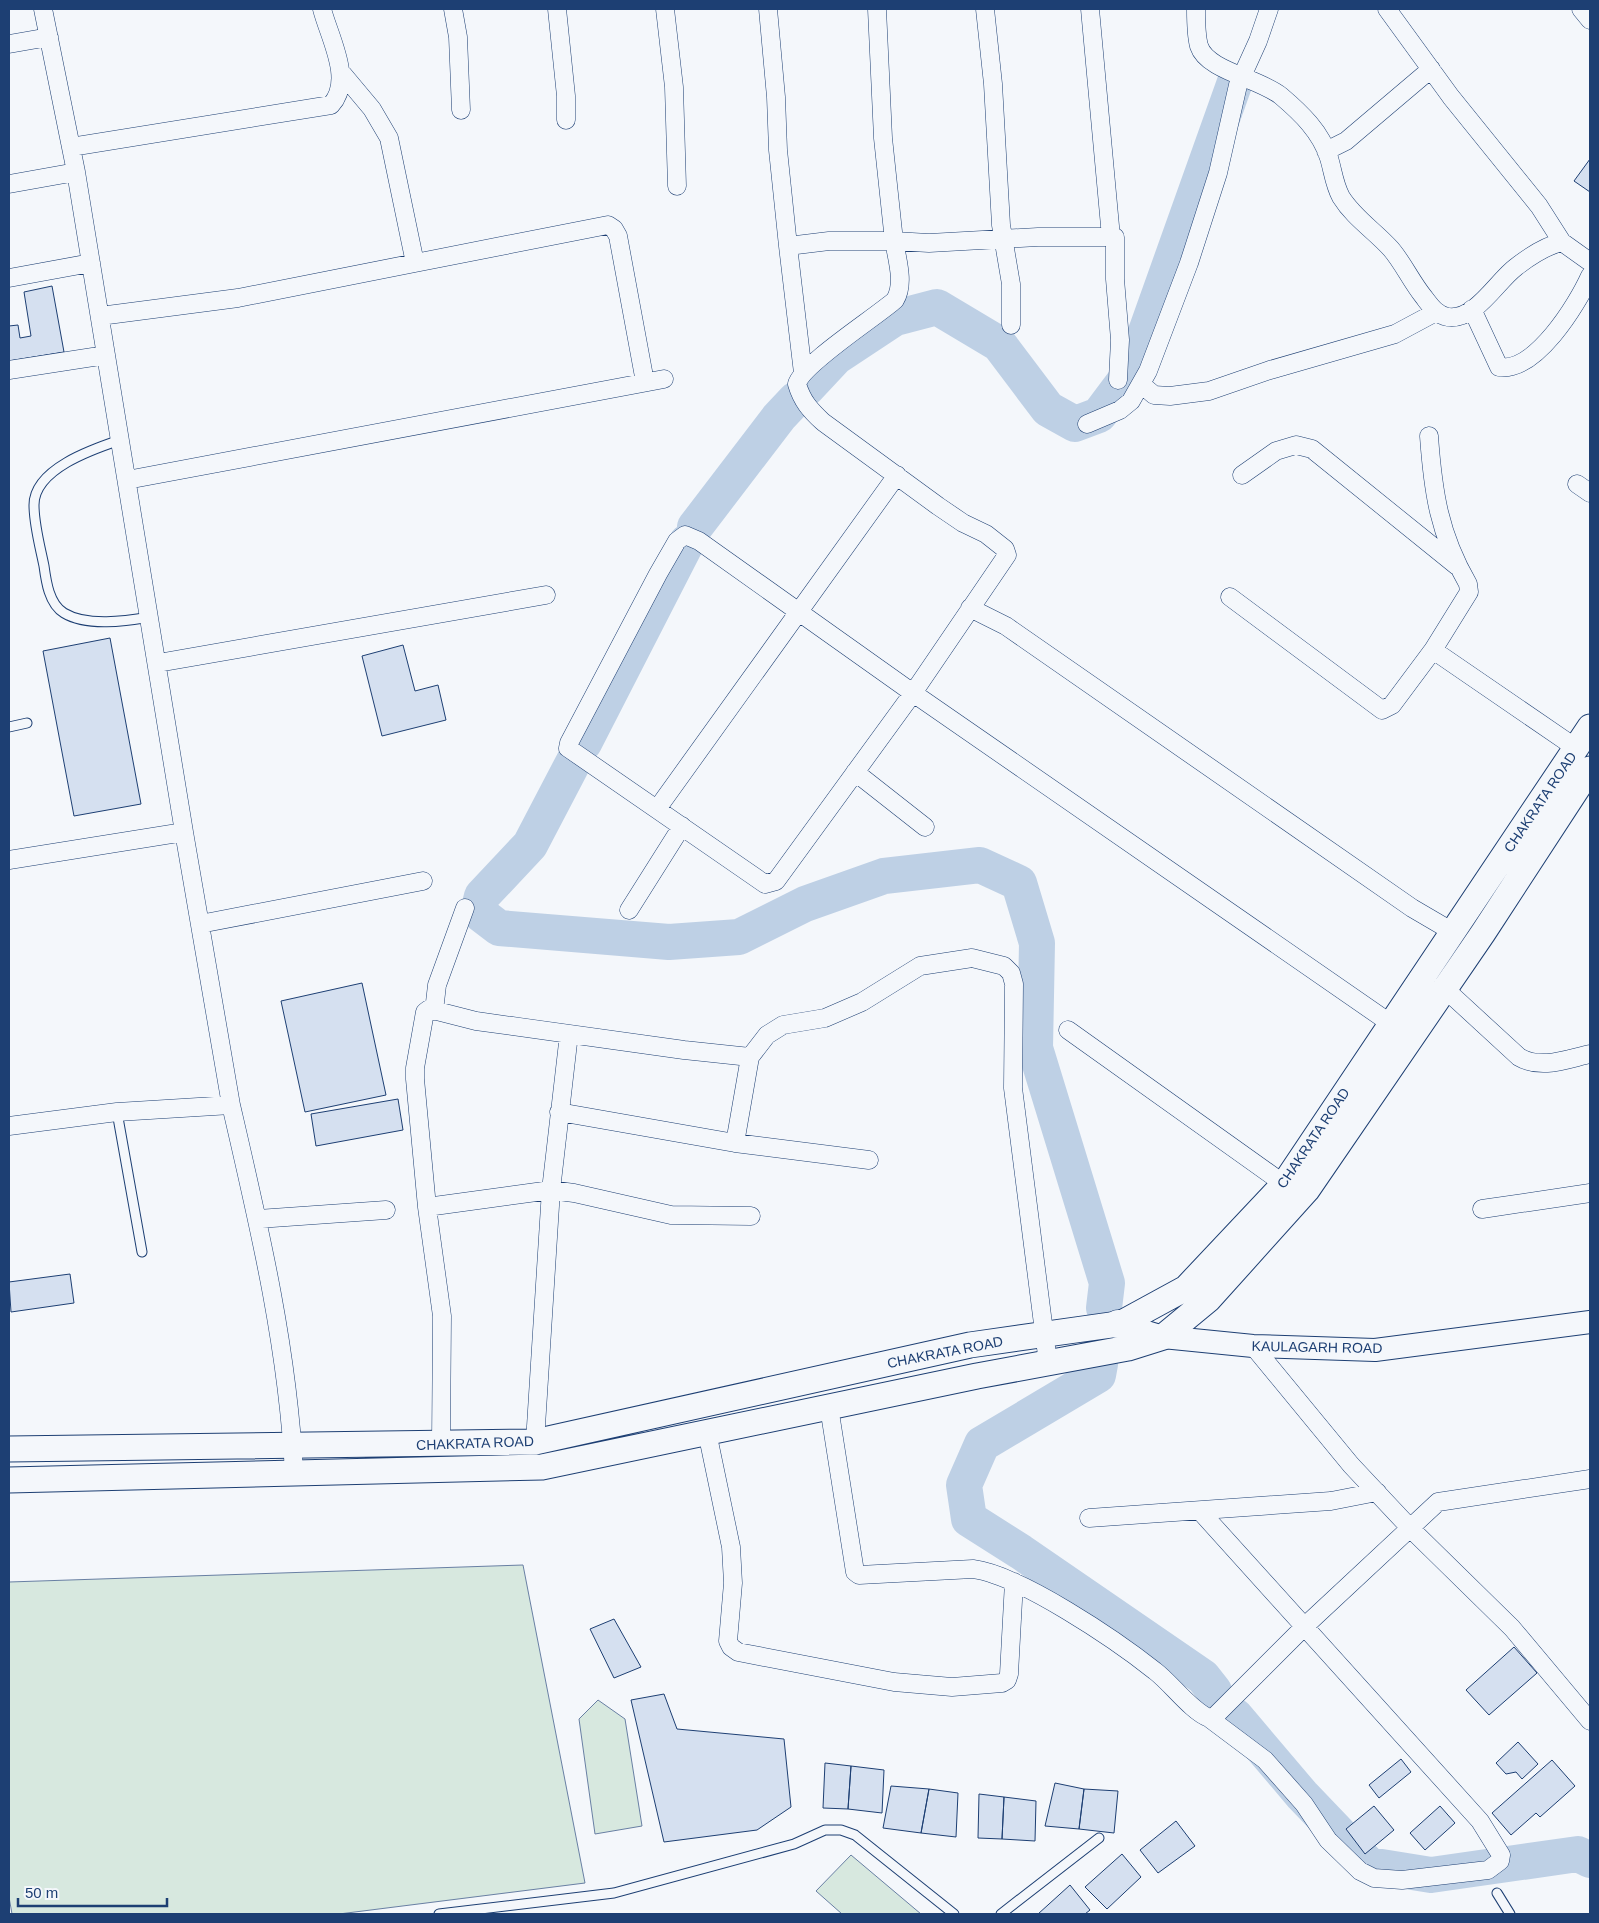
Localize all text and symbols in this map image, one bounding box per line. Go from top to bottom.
street label: CHAKRATA ROAD [1500,749,1580,855]
street label: CHAKRATA ROAD [1273,1085,1353,1191]
street label: CHAKRATA ROAD [886,1333,1004,1371]
street label: KAULAGARH ROAD [1252,1338,1382,1356]
street label: CHAKRATA ROAD [416,1433,534,1453]
scale bar [18,1876,166,1908]
text: 50 m [25,1884,58,1901]

